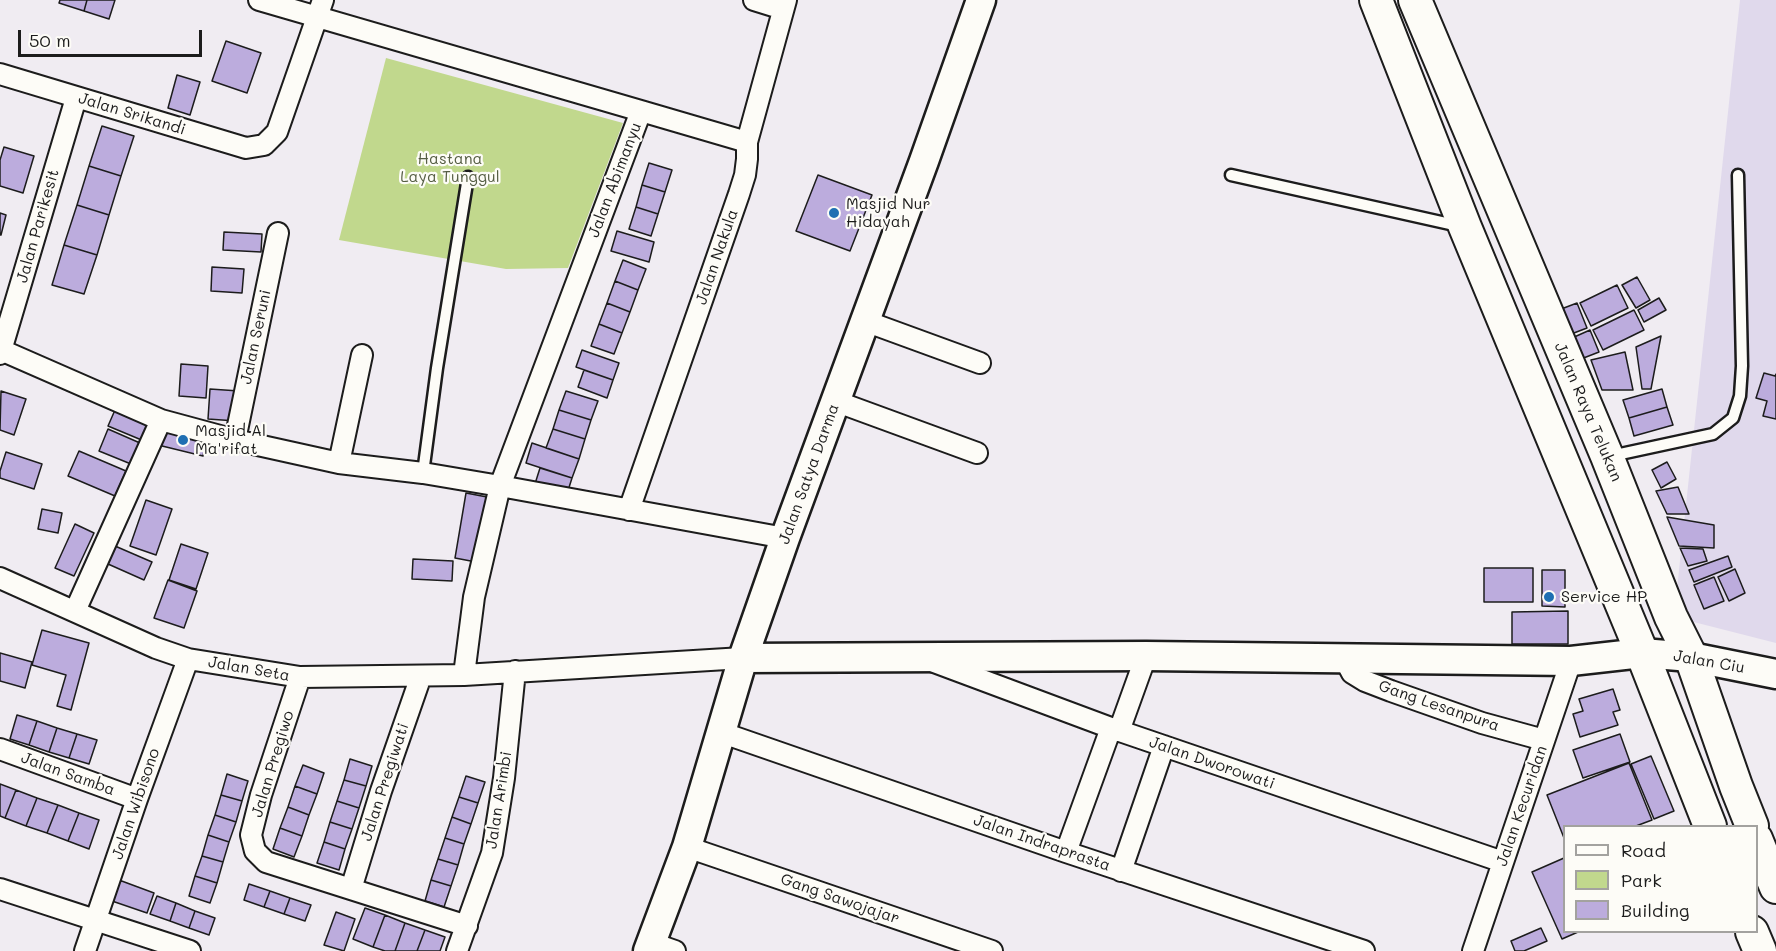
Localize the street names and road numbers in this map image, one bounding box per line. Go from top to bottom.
street label: Jalan Srikandi [76,89,188,139]
street label: Jalan Abimanyu [584,120,646,240]
street label: Jalan Parikesit [13,167,63,285]
street label: Jalan Nakula [692,207,742,307]
street label: Jalan Seruni [237,288,275,386]
street label: Jalan Raya Telukan [1550,340,1626,484]
street label: Jalan Satya Darma [775,401,843,547]
street label: Jalan Ciu [1672,646,1746,678]
street label: Jalan Seta [207,652,291,686]
street label: Gang Lesanpura [1376,676,1502,736]
street label: Jalan Pregiwo [248,708,298,820]
street label: Jalan Pregiwati [357,721,413,843]
street label: Jalan Dworowati [1147,733,1277,793]
street label: Jalan Kecuridan [1492,743,1552,869]
street label: Jalan Wibisono [108,746,164,862]
street label: Jalan Samba [18,748,118,800]
street label: Jalan Arimbi [482,750,516,850]
street label: Jalan Indraprasta [971,811,1113,875]
street label: Gang Sawojajar [778,870,902,928]

